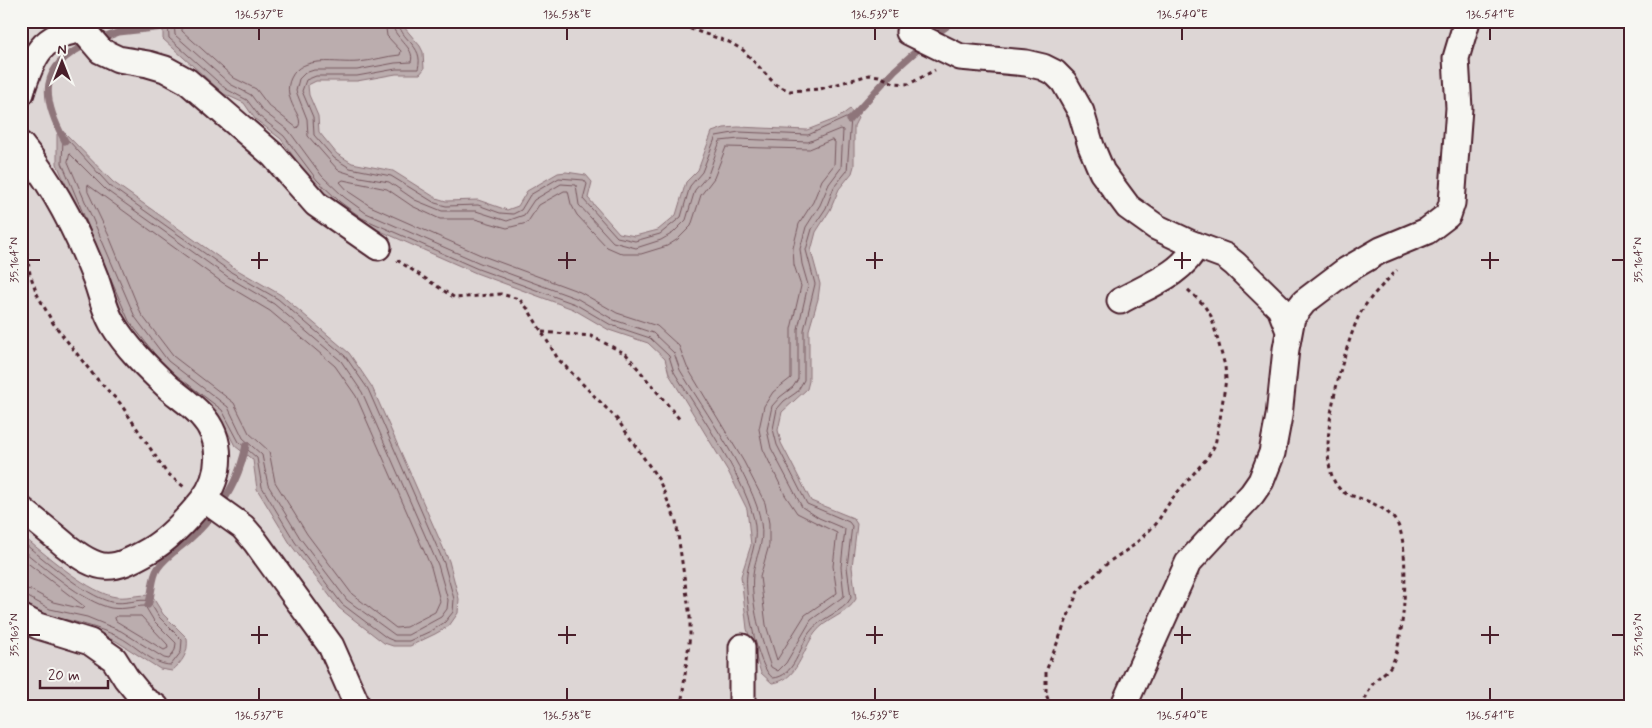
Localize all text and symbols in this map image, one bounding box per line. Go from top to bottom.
text: 136.537°E [235,7,283,23]
text: 136.538°E [543,7,591,23]
text: 136.539°E [851,7,899,23]
text: 136.540°E [1156,7,1208,23]
text: 136.541°E [1465,7,1515,23]
north arrow [38,38,88,88]
text: N [57,41,67,59]
text: 35.164°N [7,237,23,283]
text: 35.164°N [1631,237,1647,283]
text: 35.163°N [7,613,23,657]
text: 35.163°N [1631,613,1647,657]
scale bar [40,658,108,690]
text: 20 m [48,666,80,686]
text: 136.537°E [235,708,283,724]
text: 136.538°E [543,708,591,724]
text: 136.539°E [851,708,899,724]
text: 136.540°E [1156,708,1208,724]
text: 136.541°E [1465,708,1515,724]

